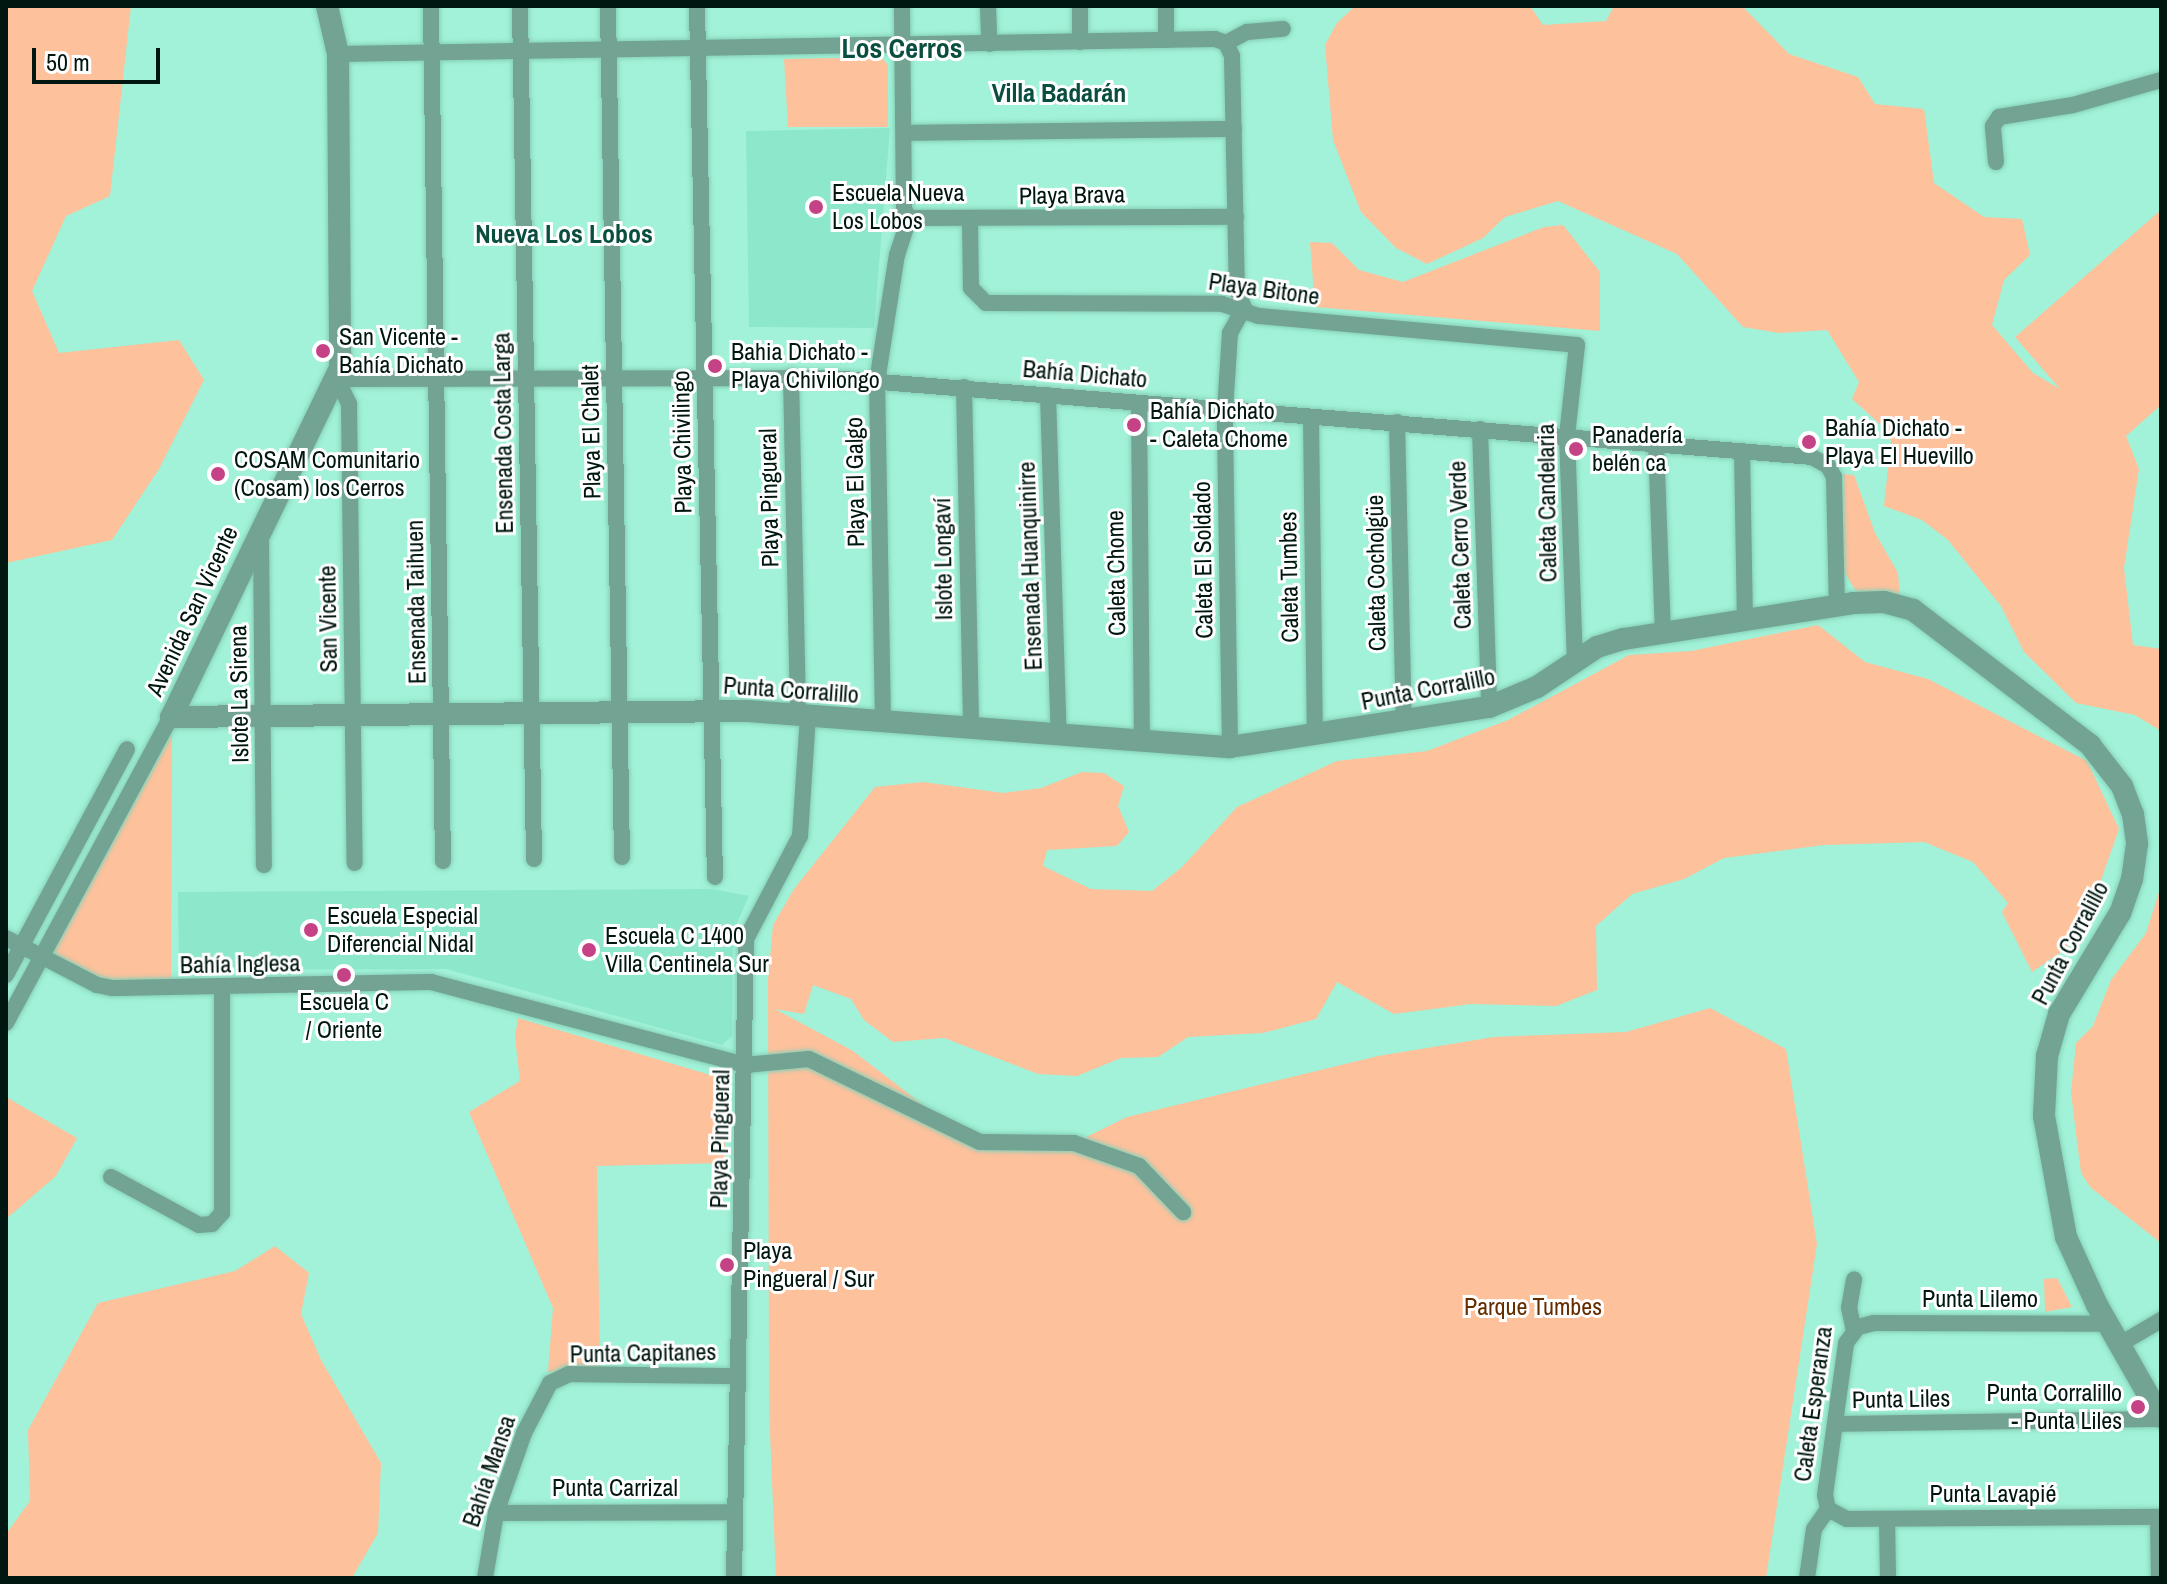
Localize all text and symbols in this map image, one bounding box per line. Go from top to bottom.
district label: Los Cerros [841,31,963,65]
scale bar [36,32,164,82]
text: 50 m [46,46,90,78]
district label: Villa Badarán [992,77,1126,109]
place label: Escuela Nueva Los Lobos [832,179,964,235]
street label: Playa Brava [1019,180,1125,210]
marker: Escuela Nueva Los Lobos [807,198,825,216]
district label: Nueva Los Lobos [475,218,653,250]
street label: Playa Bitone [1207,267,1321,311]
place label: San Vicente - Bahía Dichato [339,323,464,379]
street label: Ensenada Costa Larga [487,332,519,534]
place label: Bahia Dichato - Playa Chivilongo [731,338,880,394]
marker: San Vicente - Bahía Dichato [314,342,332,360]
street label: Bahía Dichato [1022,354,1148,394]
marker: Bahia Dichato - Playa Chivilongo [706,357,724,375]
street label: Playa El Chalet [575,364,607,500]
street label: Playa Chivilingo [666,370,698,514]
place label: Bahía Dichato - Caleta Chome [1150,397,1288,453]
place label: Bahía Dichato - Playa El Huevillo [1825,414,1974,470]
marker: Bahía Dichato - Caleta Chome [1125,416,1143,434]
street label: Playa El Galgo [839,417,871,547]
place label: Panadería belén ca [1592,421,1683,477]
street label: Caleta Candelaria [1531,423,1563,583]
street label: Playa Pingueral [753,428,785,568]
marker: Bahía Dichato - Playa El Huevillo [1800,433,1818,451]
marker: Panadería belén ca [1567,440,1585,458]
place label: COSAM Comunitario (Cosam) los Cerros [234,446,420,502]
street label: Caleta Cerro Verde [1443,460,1477,630]
street label: Ensenada Huanquinirre [1012,461,1048,671]
marker: COSAM Comunitario (Cosam) los Cerros [209,465,227,483]
street label: Caleta El Soldado [1187,481,1219,639]
street label: Caleta Cocholgüe [1360,495,1392,651]
street label: Islote Longaví [928,497,958,621]
street label: Caleta Chome [1101,510,1131,636]
street label: Caleta Tumbes [1273,511,1305,643]
street label: Ensenada Taihuen [400,520,432,684]
street label: Avenida San Vicente [140,521,244,701]
street label: San Vicente [313,565,343,673]
street label: Islote La Sirena [223,625,255,763]
street label: Punta Corralillo [1359,662,1497,716]
street label: Punta Corralillo [722,671,860,709]
street label: Punta Corralillo [2025,876,2115,1010]
place label: Escuela Especial Diferencial Nidal [327,902,478,958]
marker: Escuela Especial Diferencial Nidal [302,921,320,939]
place label: Escuela C 1400 Villa Centinela Sur [605,922,769,978]
marker: Escuela C 1400 Villa Centinela Sur [580,941,598,959]
street label: Bahía Inglesa [180,949,300,979]
marker: Escuela C / Oriente [335,966,353,984]
place label: Escuela C / Oriente [299,988,389,1044]
street label: Playa Pingueral [704,1069,736,1209]
place label: Playa Pingueral / Sur [743,1237,874,1293]
marker: Playa Pingueral / Sur [718,1256,736,1274]
street label: Punta Lilemo [1922,1285,2038,1313]
park label: Parque Tumbes [1464,1293,1602,1321]
street label: Caleta Esperanza [1788,1325,1838,1483]
street label: Punta Capitanes [569,1337,717,1369]
place label: Punta Corralillo - Punta Liles [1986,1379,2122,1435]
street label: Punta Liles [1852,1384,1950,1414]
marker: Punta Corralillo - Punta Liles [2129,1398,2147,1416]
street label: Bahía Mansa [457,1411,521,1531]
street label: Punta Carrizal [552,1474,678,1502]
street label: Punta Lavapié [1930,1480,2056,1508]

